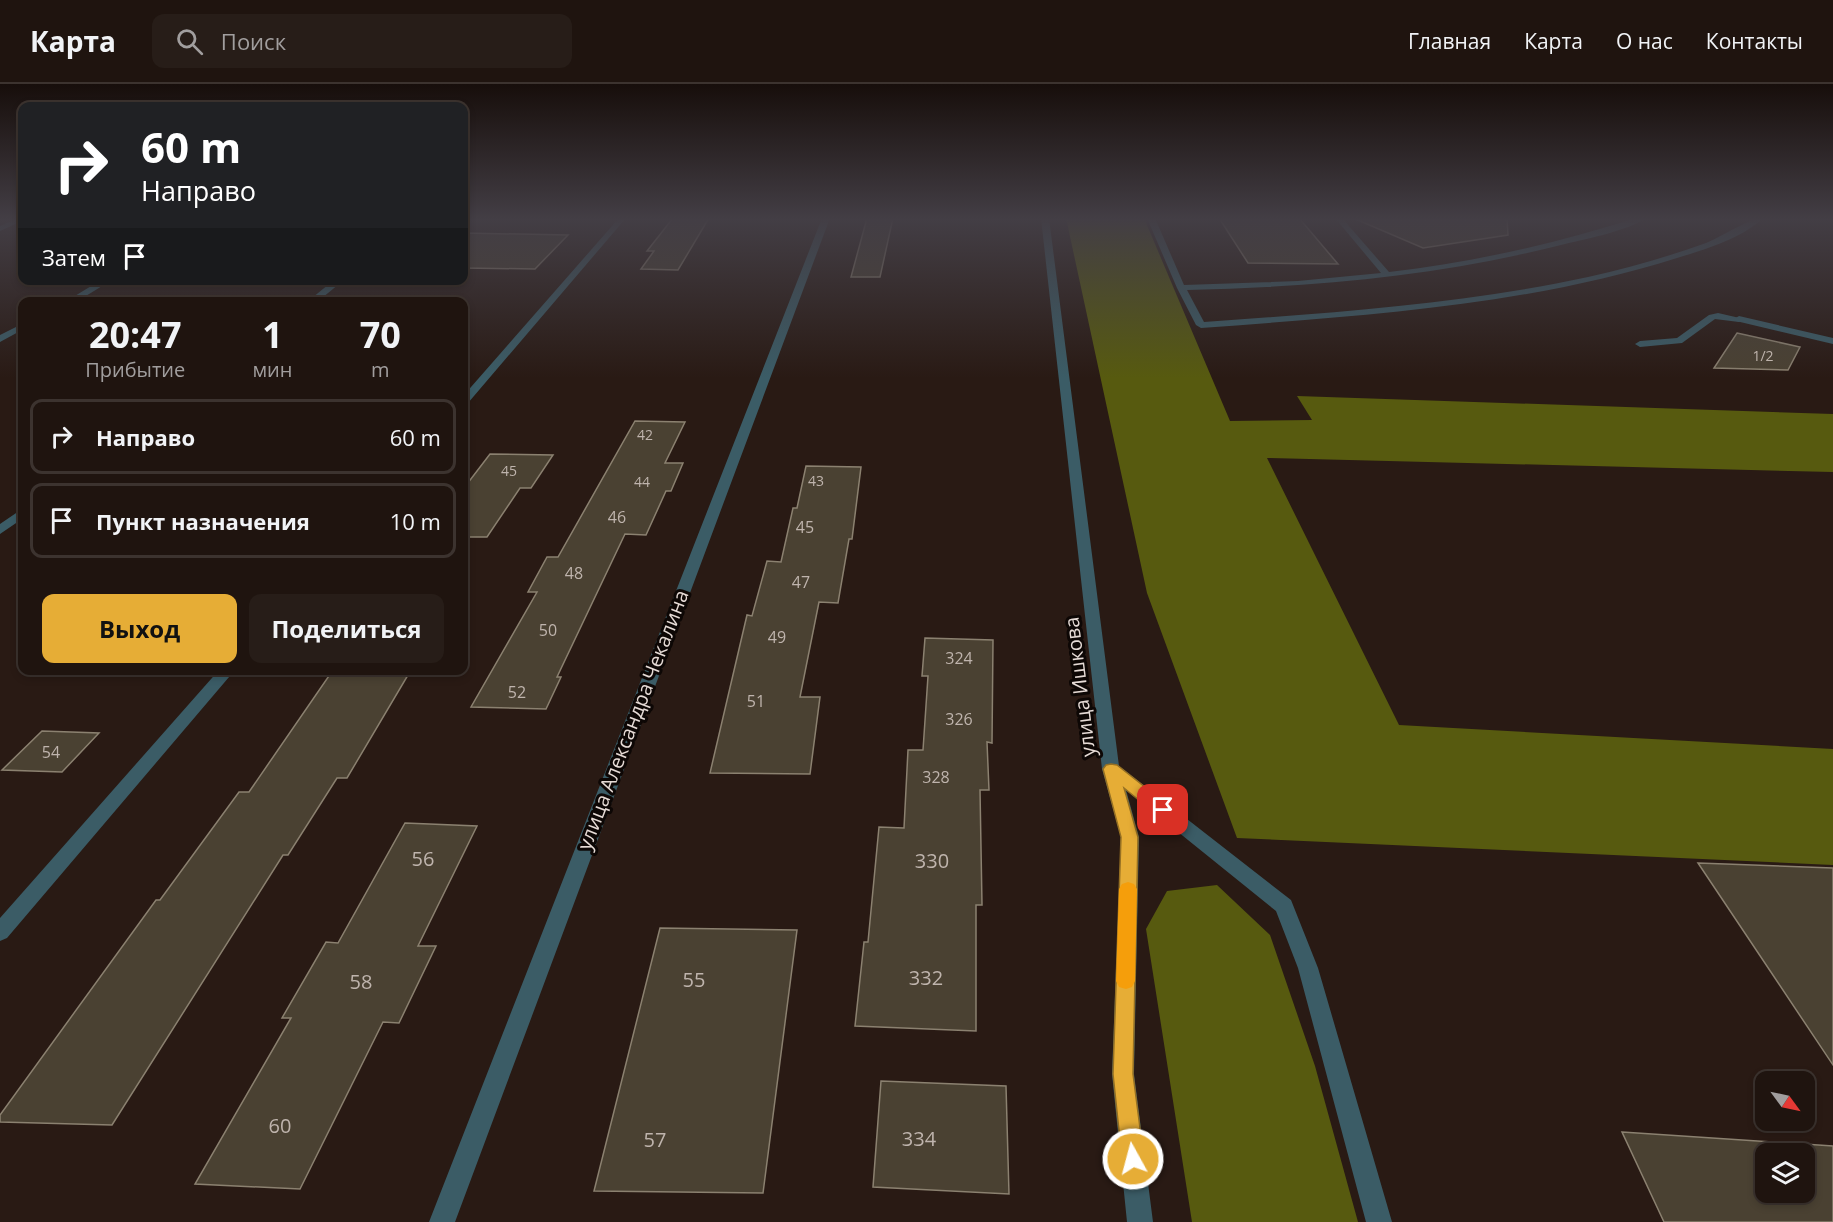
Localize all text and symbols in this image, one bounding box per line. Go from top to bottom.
search box [152,14,572,68]
text: Карта [30,22,116,60]
icon: search [173,25,206,58]
text: Поиск [221,26,286,56]
text: Главная [1408,27,1491,55]
text: Карта [1524,27,1583,55]
text: О нас [1616,27,1673,55]
text: Контакты [1706,27,1803,55]
text: 60 m [141,118,241,175]
icon: right [42,126,120,204]
text: Направо [141,172,256,209]
icon: arrive [118,240,151,273]
text: Затем [42,242,106,272]
text: 20:47 [89,310,182,359]
text: 1 [262,310,283,359]
text: 70 [360,310,401,359]
house number: 1/2 [1752,346,1774,365]
text: Прибытие [85,356,185,383]
text: мин [252,356,293,383]
text: m [371,356,390,383]
icon: right [45,420,78,453]
text: Направо [96,422,195,452]
text: 60 m [390,422,441,452]
house number: 42 [637,425,653,444]
house number: 45 [501,461,517,480]
house number: 43 [808,471,824,490]
house number: 44 [634,472,650,491]
icon: arrive [45,504,78,537]
text: Пункт назначения [96,506,310,536]
text: 10 m [390,506,441,536]
house number: 46 [608,506,626,528]
house number: 45 [796,516,814,538]
house number: 48 [565,562,583,584]
house number: 47 [792,571,810,593]
street label: улица Александра Чекалина [570,586,695,854]
button: Выход [42,594,237,663]
button: Поделиться [249,594,444,663]
street label: улица Ишкова [1058,615,1101,759]
house number: 50 [539,619,557,641]
house number: 49 [768,626,786,648]
house number: 324 [945,647,973,669]
house number: 52 [508,681,526,703]
house number: 51 [747,690,765,712]
house number: 326 [945,708,973,730]
house number: 54 [42,741,60,763]
house number: 328 [922,766,950,788]
pin [1137,784,1188,835]
icon: arrive [1146,793,1179,826]
house number: 56 [412,845,434,872]
house number: 330 [915,847,949,874]
house number: 332 [909,964,943,991]
house number: 55 [683,966,705,993]
house number: 58 [350,968,372,995]
north arrow [1755,1071,1815,1131]
map controls [1755,1071,1815,1203]
house number: 60 [269,1112,291,1139]
house number: 334 [902,1125,937,1152]
house number: 57 [644,1126,666,1153]
position arrow [1101,1127,1165,1191]
button: layers [1755,1143,1815,1203]

